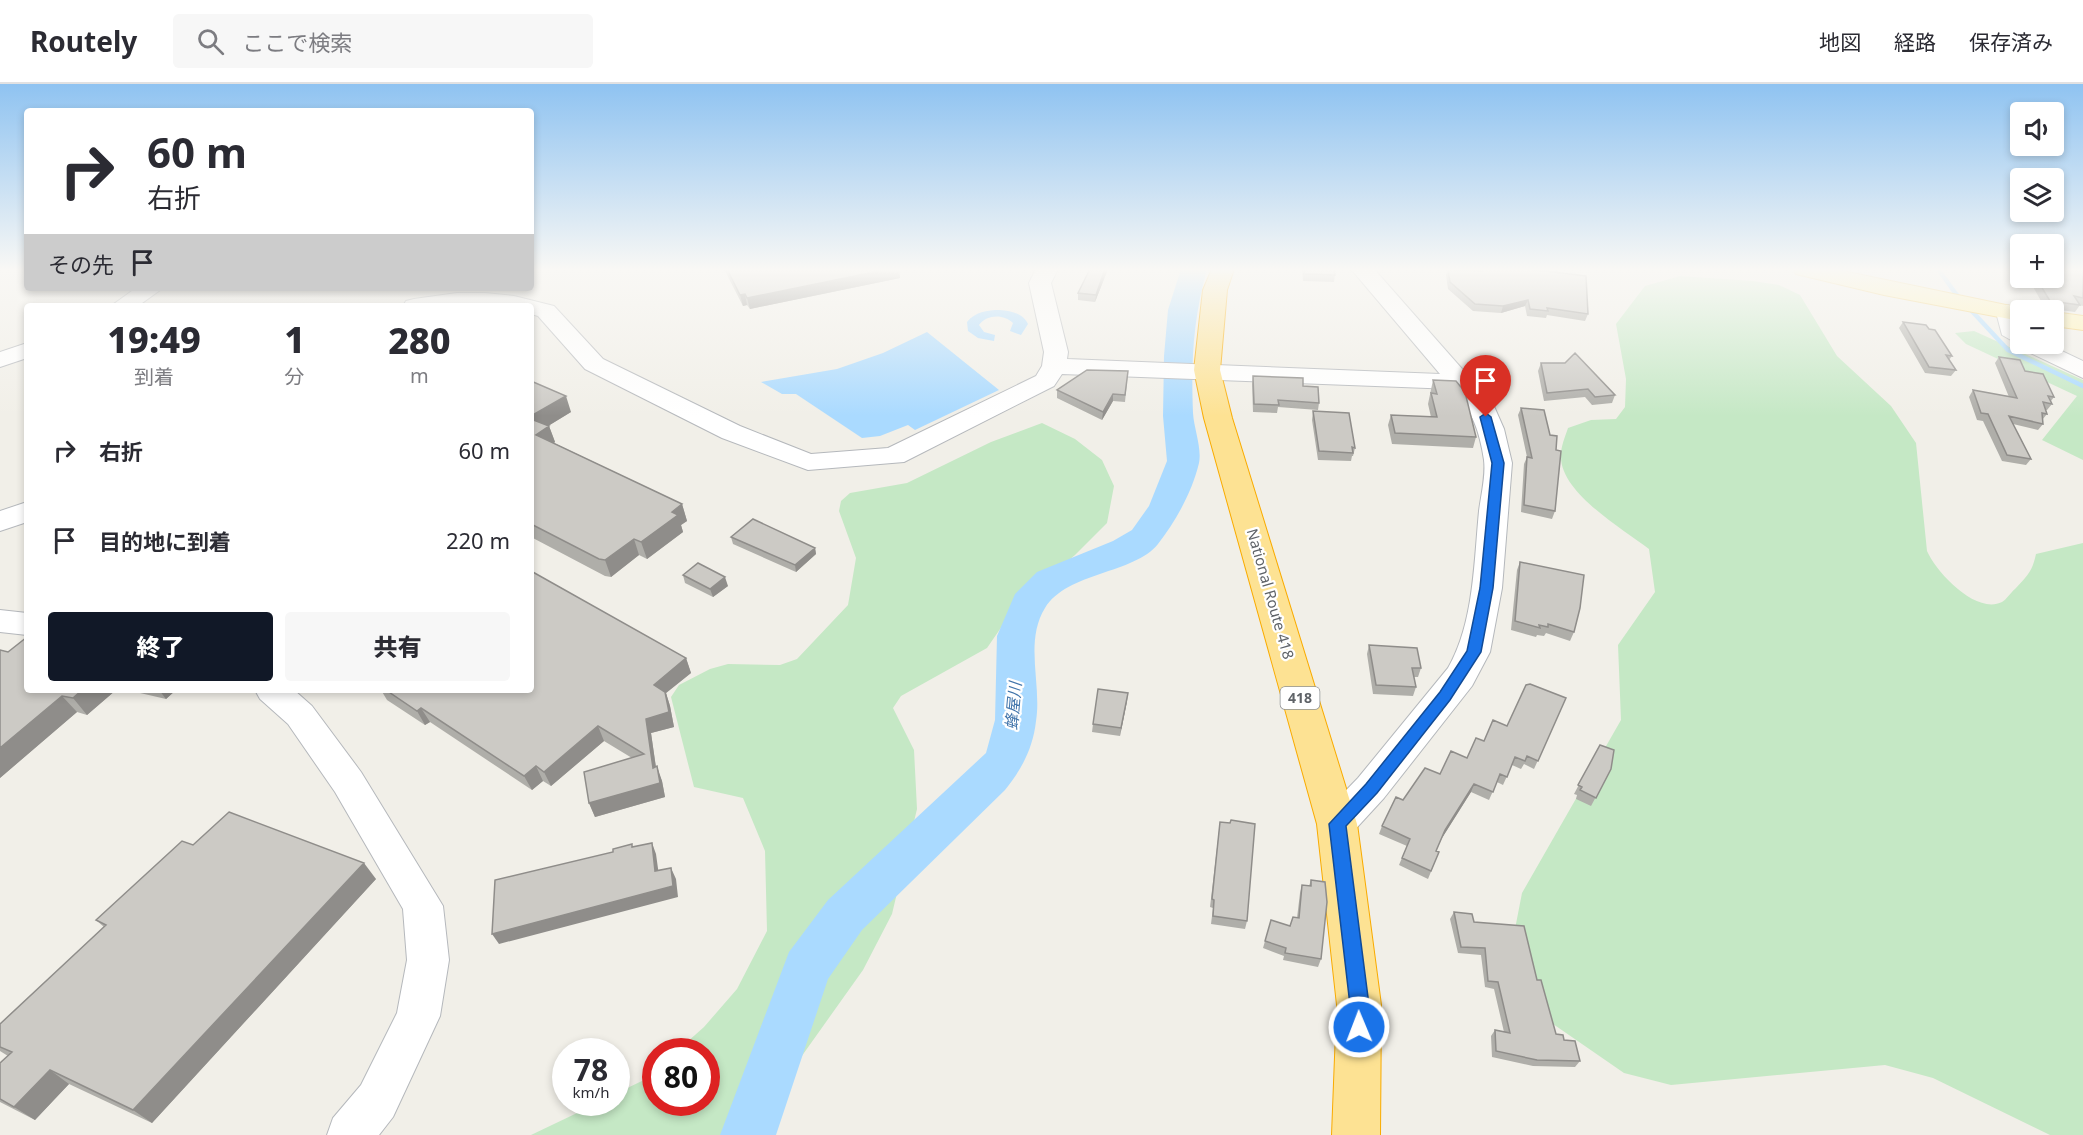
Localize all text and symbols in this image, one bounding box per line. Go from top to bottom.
search box [173,14,593,68]
text: Routely [30,22,137,60]
icon: search [194,25,227,58]
text: ここで検索 [242,27,352,57]
text: 地図 [1819,28,1861,56]
text: 経路 [1894,28,1936,56]
text: 保存済み [1969,28,2053,56]
map controls [2010,102,2064,354]
button: sound [2010,102,2064,156]
text: 60 m [147,123,247,180]
icon: right [48,132,126,210]
button: layers [2010,168,2064,222]
text: 右折 [147,179,201,216]
button: + [2010,234,2064,288]
icon: arrive [126,246,159,279]
text: その先 [48,249,114,279]
button: − [2010,300,2064,354]
text: 19:49 [107,315,201,364]
text: 1 [284,315,305,364]
text: 280 [388,316,451,365]
pin [1460,355,1511,417]
text: m [410,362,429,389]
text: 到着 [134,363,174,390]
text: 分 [285,363,305,390]
icon: arrive [1469,364,1502,397]
icon: right [48,434,81,467]
text: 60 m [459,435,510,465]
text: 右折 [99,436,143,466]
icon: arrive [48,524,81,557]
text: 220 m [446,525,510,555]
text: 目的地に到着 [99,526,231,556]
street label: National Route 418 [1243,526,1299,661]
button: 終了 [48,612,273,681]
button: 共有 [285,612,510,681]
water label: 蜂屋川 [1000,679,1026,731]
road number: 418 [1280,687,1320,709]
position arrow [1327,995,1391,1059]
speed limit sign: 80 [642,1038,720,1116]
text: 78 [574,1049,608,1090]
text: km/h [573,1082,609,1102]

